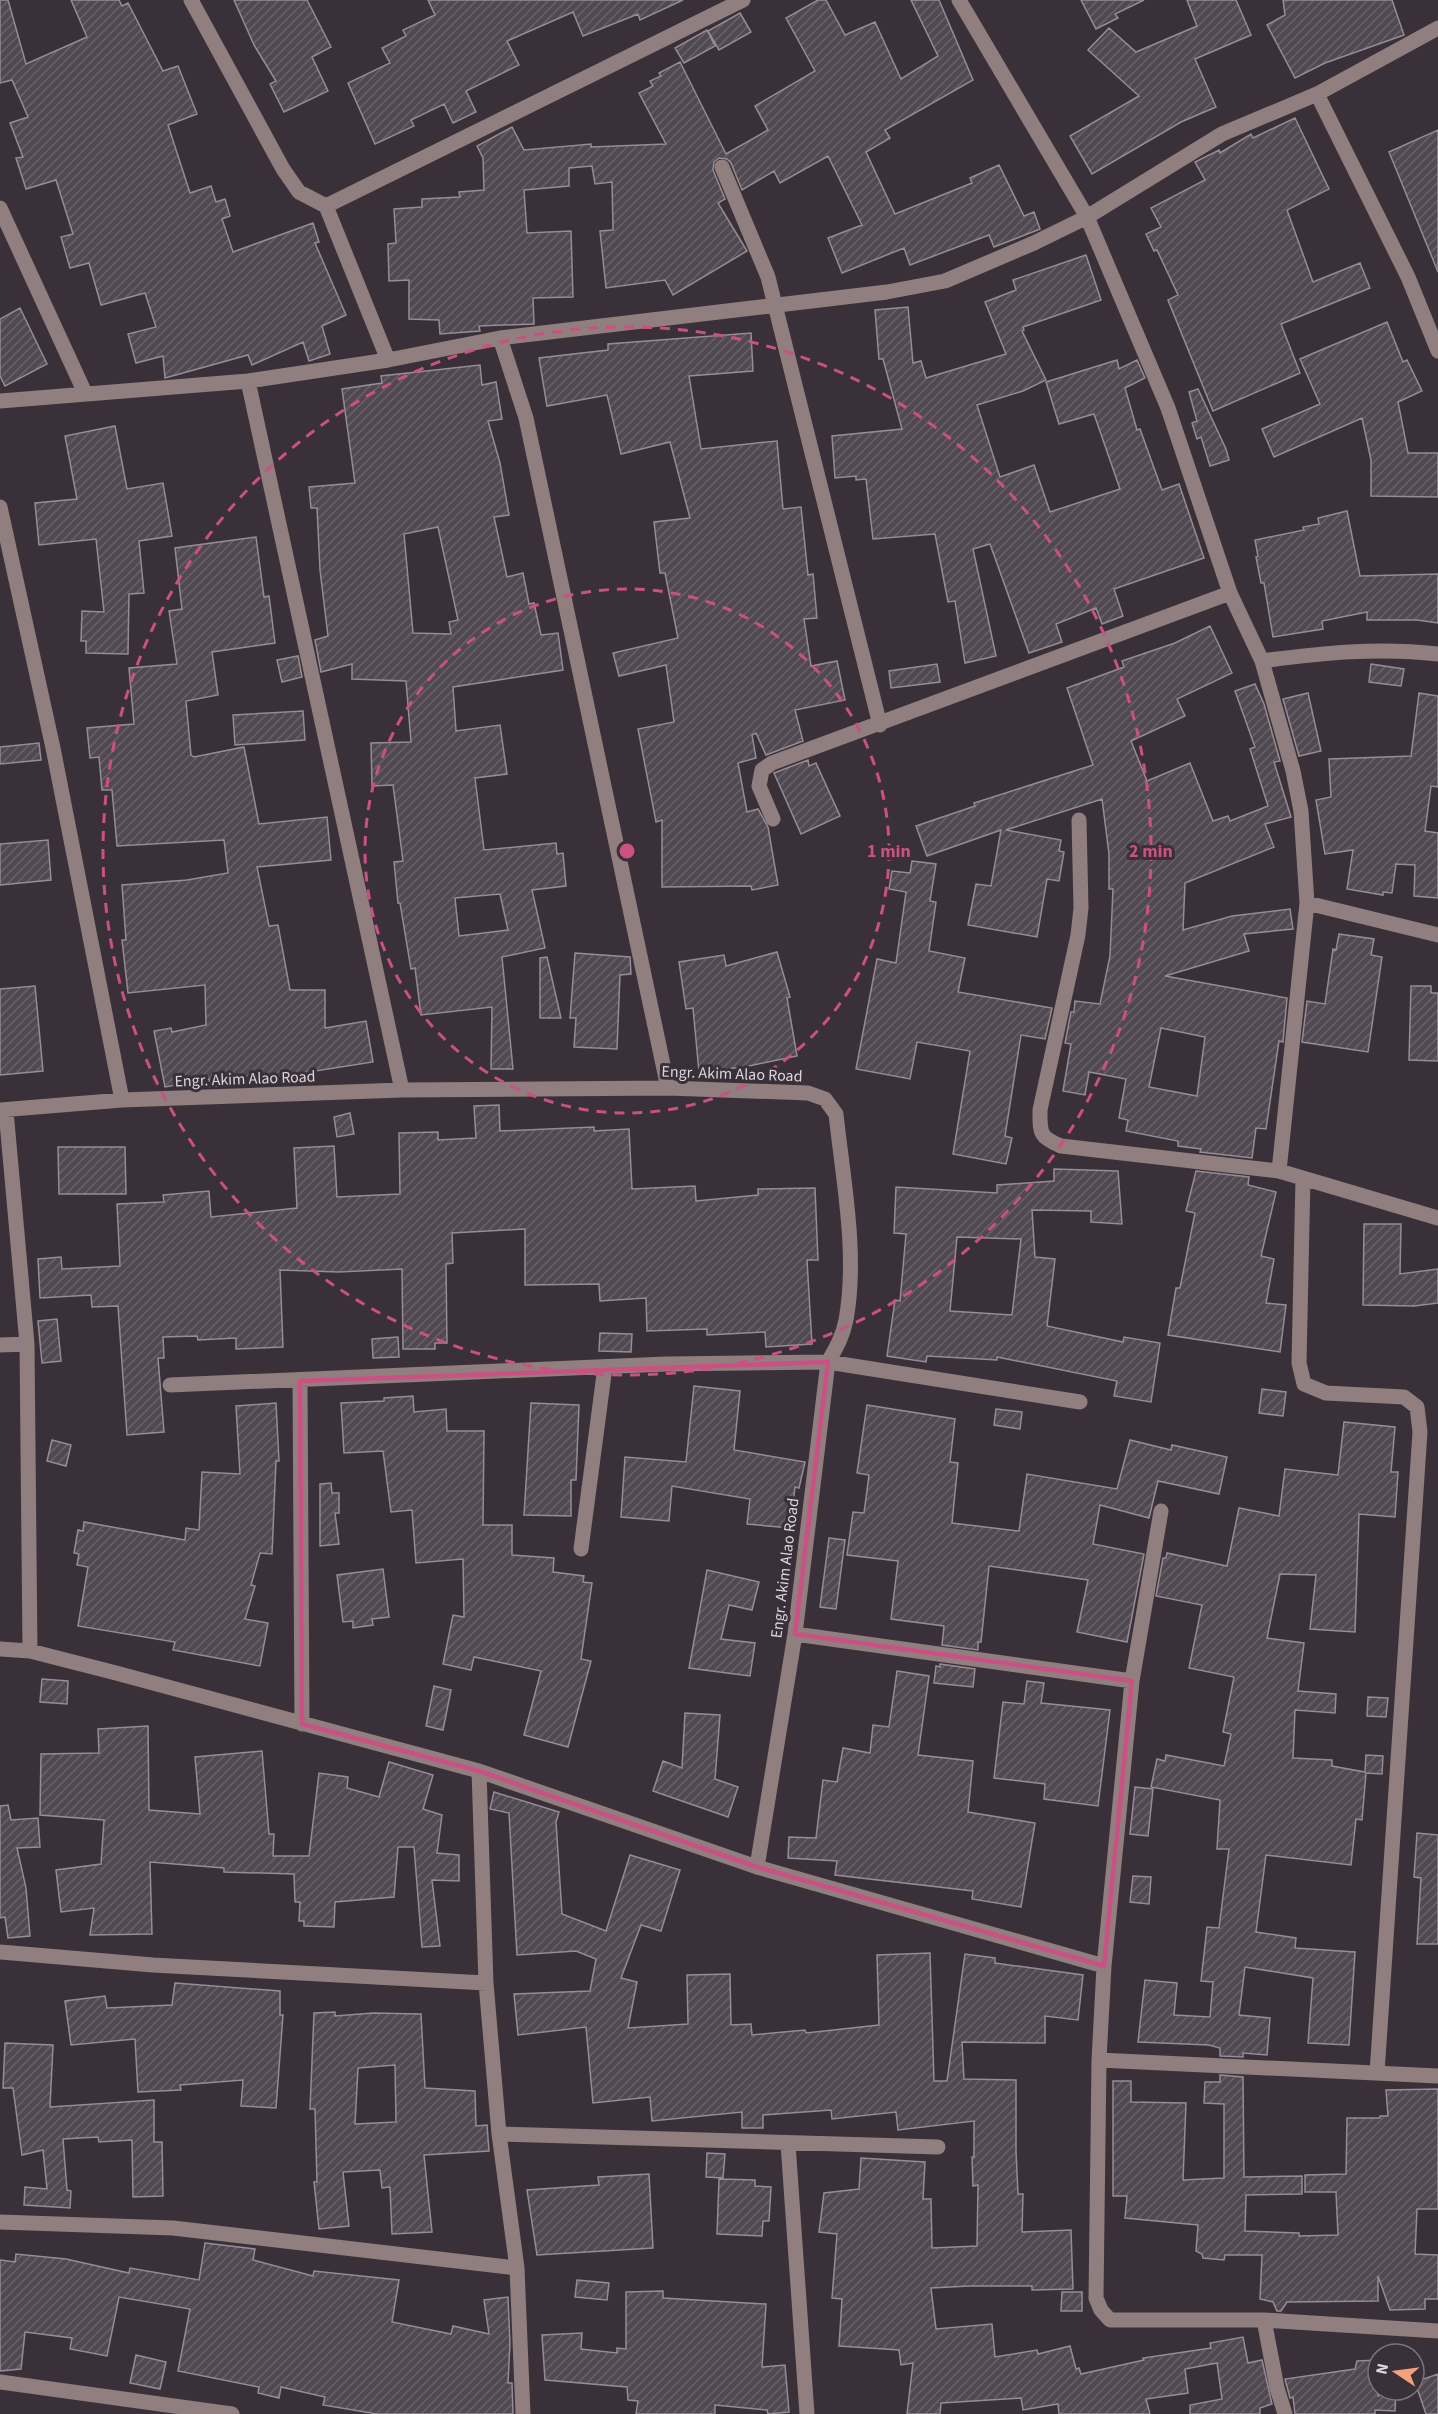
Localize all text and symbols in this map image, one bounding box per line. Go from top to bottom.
text: 1 min [867,839,911,864]
text: 2 min [1129,839,1173,864]
centre of rings [617,841,637,861]
street label: Engr. Akim Alao Road [661,1061,803,1087]
street label: Engr. Akim Alao Road [174,1066,316,1092]
street label: Engr. Akim Alao Road [765,1497,805,1639]
north arrow [1366,2342,1426,2402]
text: N [1370,2361,1394,2377]

